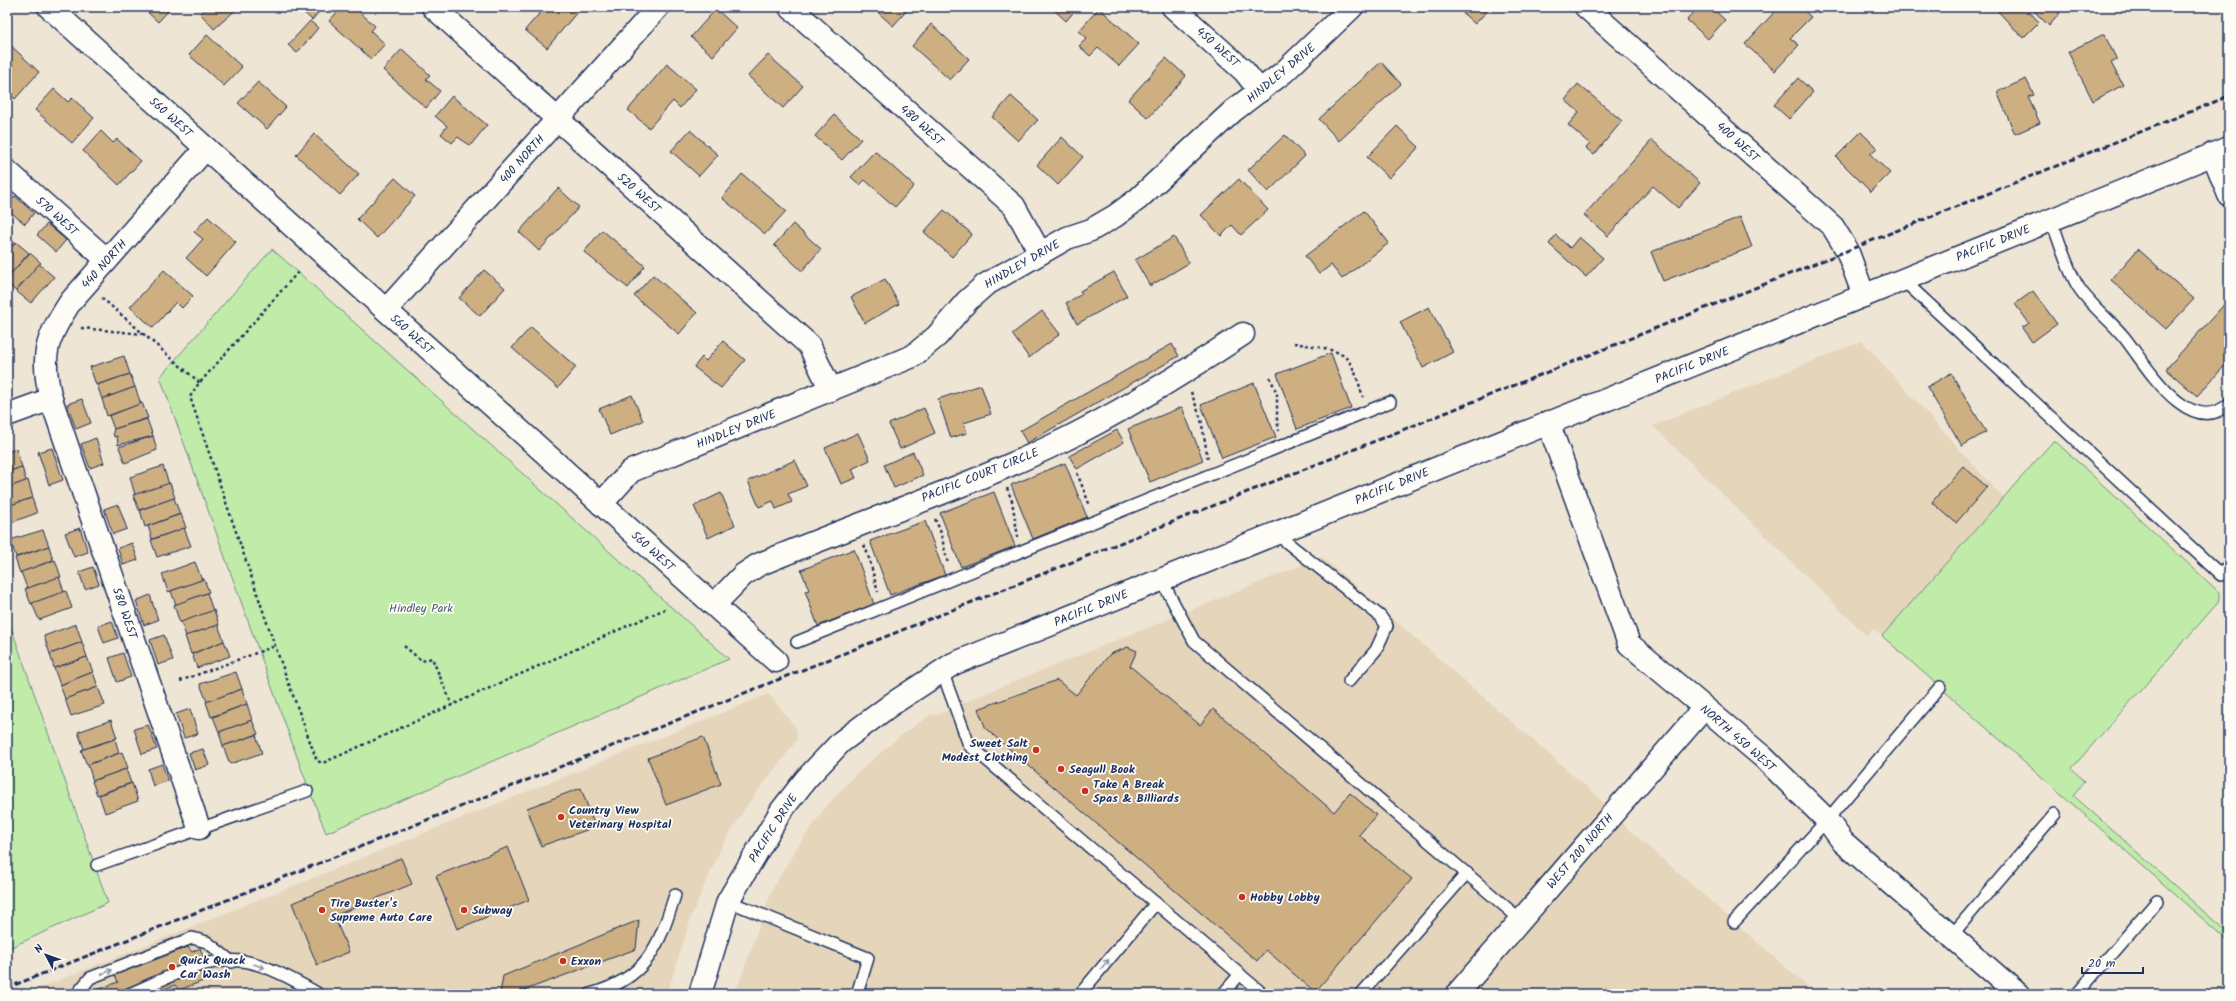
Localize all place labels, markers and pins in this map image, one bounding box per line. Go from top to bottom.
place label: Sweet Salt Modest Clothing [942,734,1029,767]
marker: Sweet Salt Modest Clothing [1031,745,1041,755]
place label: Seagull Book [1069,760,1136,779]
marker: Seagull Book [1056,764,1066,774]
place label: Take A Break Spas & Billiards [1093,775,1180,808]
marker: Take A Break Spas & Billiards [1080,786,1090,796]
place label: Country View Veterinary Hospital [569,801,672,834]
marker: Country View Veterinary Hospital [556,812,566,822]
place label: Hobby Lobby [1250,888,1320,907]
marker: Hobby Lobby [1237,892,1247,902]
place label: Tire Buster's Supreme Auto Care [330,894,432,927]
place label: Subway [472,901,513,920]
marker: Tire Buster's Supreme Auto Care [317,905,327,915]
marker: Subway [459,905,469,915]
place label: Quick Quack Car Wash [180,951,246,984]
place label: Exxon [571,952,601,971]
marker: Exxon [558,956,568,966]
marker: Quick Quack Car Wash [167,962,177,972]

